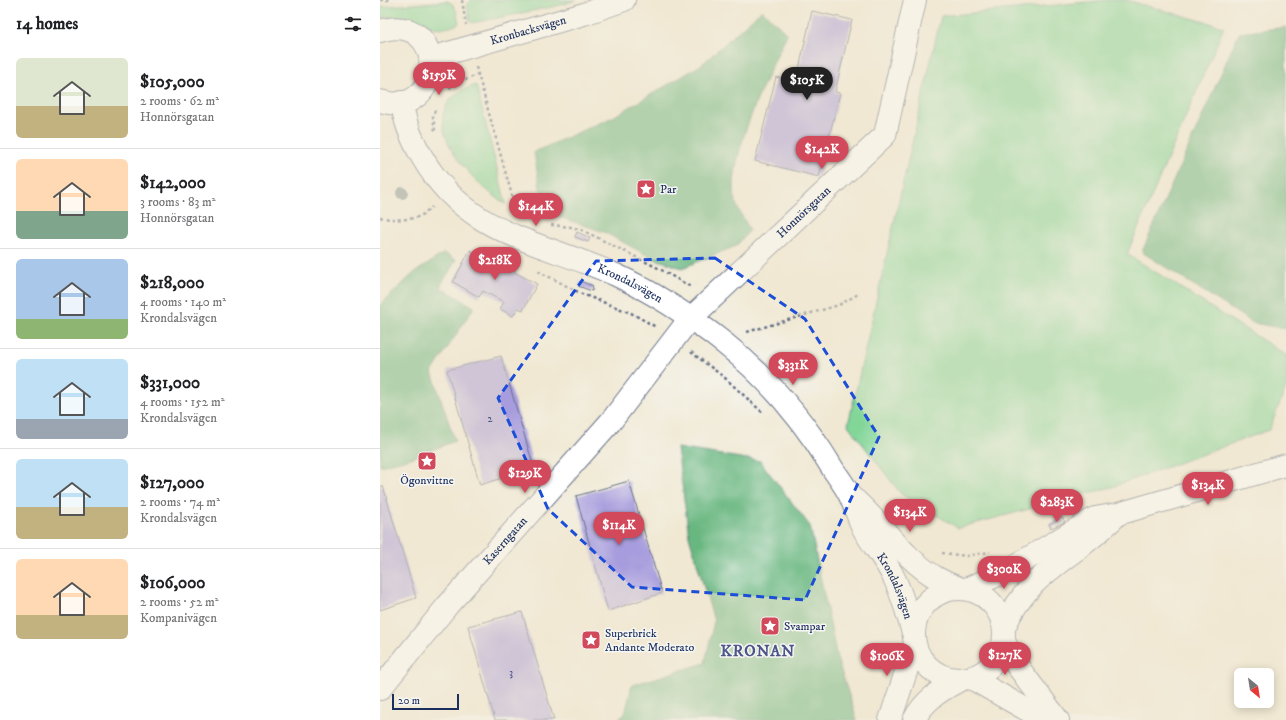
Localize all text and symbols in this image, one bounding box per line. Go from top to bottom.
street label: Kronbacksvägen [488,12,569,48]
text: 14 homes [16,13,78,35]
icon: filters [342,13,364,35]
pin: $159K [411,62,467,96]
text: $159K [422,67,456,83]
pin: $105K [779,67,835,101]
text: $105,000 [140,71,205,93]
text: $105K [790,72,824,88]
icon: home [48,74,96,122]
text: 2 rooms · 62 m² [140,93,219,109]
text: Honnörsgatan [140,109,214,125]
pin: $142K [794,136,850,170]
text: $142K [805,141,839,157]
text: $142,000 [140,172,206,194]
icon: home [48,175,96,223]
place icon: Par [635,178,657,200]
place label: Par [660,182,677,197]
street label: Honnörsgatan [773,182,834,241]
pin: $144K [508,193,564,227]
text: 3 rooms · 83 m² [140,194,216,210]
text: $144K [518,198,554,214]
text: Honnörsgatan [140,210,214,226]
pin: $218K [467,247,523,281]
text: $218K [478,252,512,268]
street label: Krondalsvägen [595,260,666,306]
text: $218,000 [140,272,204,294]
icon: home [48,275,96,323]
text: 4 rooms · 140 m² [140,294,226,310]
text: Krondalsvägen [140,310,217,326]
pin: $331K [765,352,821,386]
text: $331K [778,357,808,373]
text: $331,000 [140,372,200,394]
icon: home [48,375,96,423]
text: 4 rooms · 152 m² [140,394,224,410]
text: Krondalsvägen [140,410,217,426]
house number: 2 [488,413,493,425]
place icon: Ögonvittne [416,450,438,472]
pin: $129K [497,460,553,494]
text: $129K [508,465,542,481]
text: $127,000 [140,472,204,494]
pin: $134K [1180,472,1236,506]
place label: Ögonvittne [400,473,454,488]
icon: home [48,475,96,523]
text: $134K [1191,477,1225,493]
pin: $283K [1029,489,1085,523]
text: 2 rooms · 74 m² [140,494,220,510]
text: $283K [1040,494,1074,510]
pin: $134K [882,499,938,533]
text: $134K [893,504,927,520]
text: Krondalsvägen [140,510,217,526]
pin: $114K [591,512,647,546]
street label: Kaserngatan [480,513,531,568]
text: $114K [602,517,636,533]
street label: Krondalsvägen [874,550,916,622]
pin: $300K [976,556,1032,590]
text: $300K [986,561,1022,577]
text: $106,000 [140,572,205,594]
icon: home [48,575,96,623]
text: 2 rooms · 52 m² [140,594,219,610]
text: Kompanivägen [140,610,217,626]
place icon: Svampar [759,615,781,637]
place label: Svampar [784,619,826,634]
place label: Superbrick Andante Moderato [605,626,695,655]
place icon: Superbrick Andante Moderato [580,629,602,651]
district label: KRONAN [720,641,796,661]
pin: $127K [977,642,1033,676]
pin: $106K [859,643,915,677]
text: $127K [988,647,1022,663]
text: $106K [870,648,904,664]
house number: 3 [509,667,513,679]
north arrow [1234,668,1274,708]
map controls [1234,668,1274,708]
scale bar [392,692,459,711]
text: 20 m [398,694,420,708]

